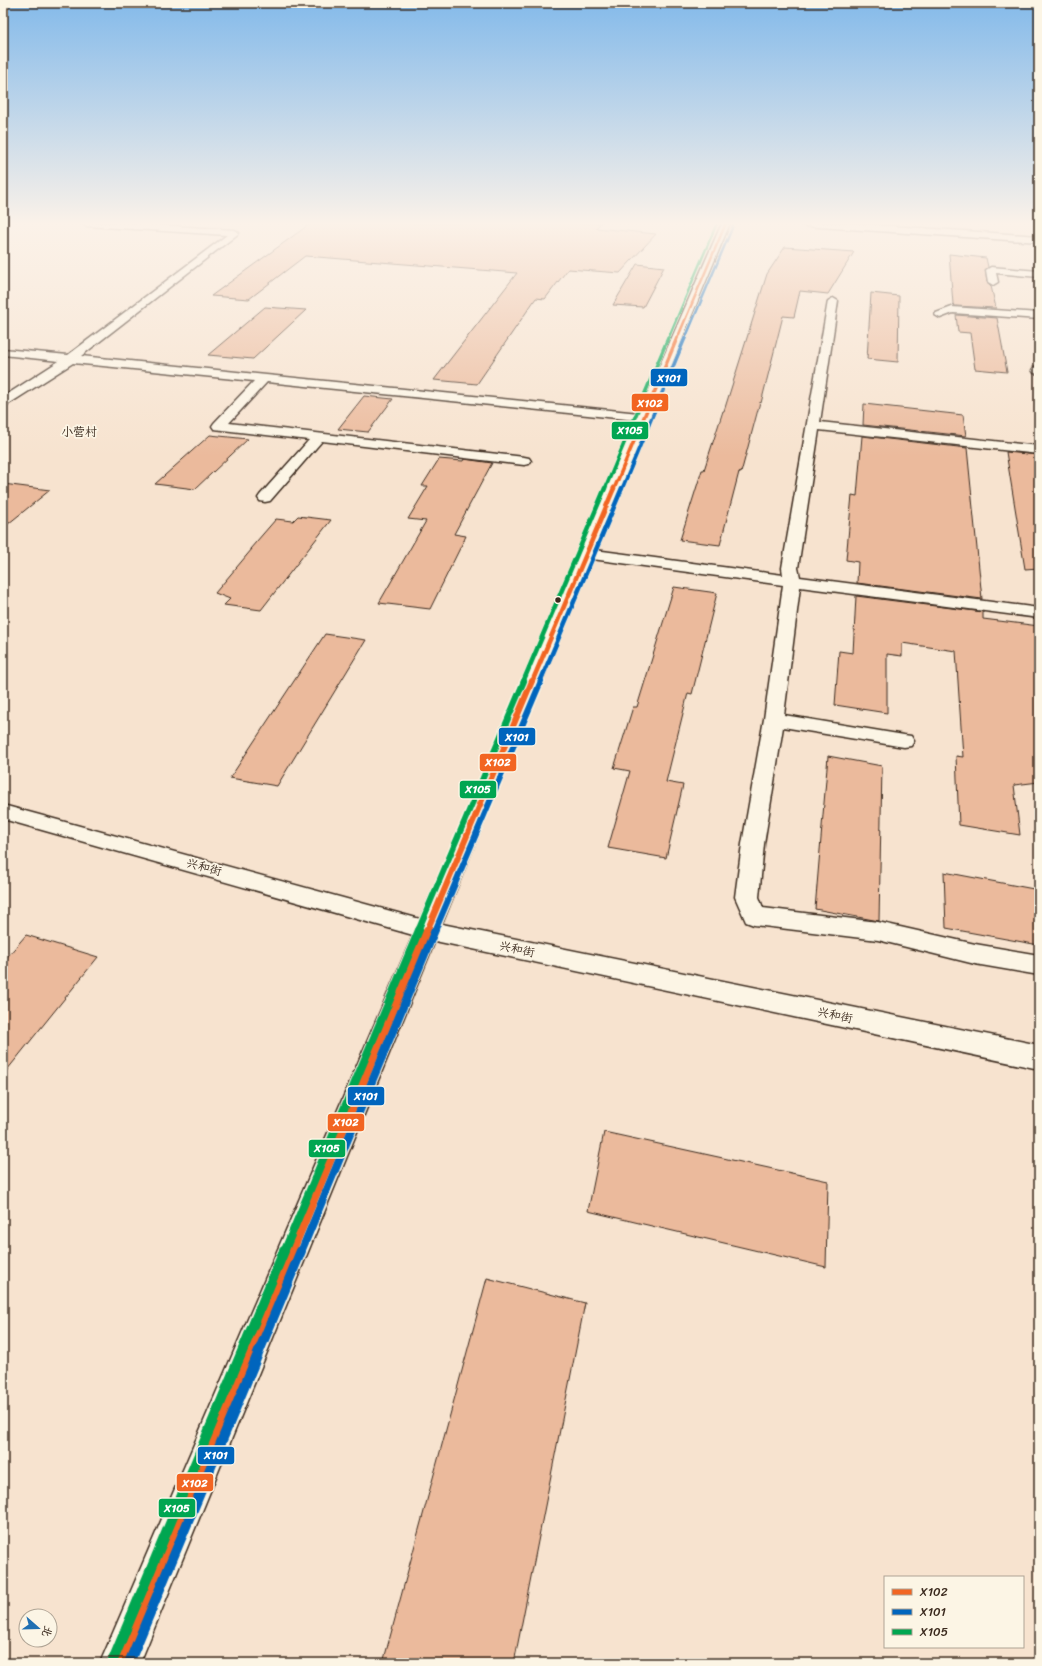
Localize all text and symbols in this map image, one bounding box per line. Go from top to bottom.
line badge: X101 [650,368,688,387]
text: X101 [656,369,681,388]
line badge: X102 [631,393,669,412]
text: X102 [636,394,663,413]
district label: 小营村 [61,421,97,443]
line badge: X105 [611,421,649,440]
text: X105 [616,421,643,440]
unlabelled marker [553,595,563,605]
line badge: X101 [498,727,536,746]
text: X101 [504,728,529,747]
line badge: X102 [479,753,517,772]
text: X102 [484,753,511,772]
line badge: X105 [459,780,497,799]
text: X105 [464,780,491,799]
street label: 兴和街 [184,852,224,882]
street label: 兴和街 [497,934,537,964]
street label: 兴和街 [815,1000,855,1030]
line badge: X101 [347,1086,385,1106]
text: X101 [353,1087,378,1106]
line badge: X102 [327,1113,365,1132]
text: X102 [332,1113,359,1132]
line badge: X105 [308,1139,346,1158]
text: X105 [313,1139,340,1158]
line badge: X101 [197,1446,235,1465]
text: X101 [203,1446,228,1465]
line badge: X102 [176,1473,214,1492]
text: X102 [181,1474,208,1493]
line badge: X105 [158,1498,196,1518]
text: X105 [163,1499,190,1518]
legend [884,1576,1024,1648]
text: X102 [919,1581,948,1603]
text: X101 [919,1601,946,1623]
north arrow [18,1608,58,1648]
text: X105 [919,1621,948,1643]
text: 北 [36,1623,58,1640]

